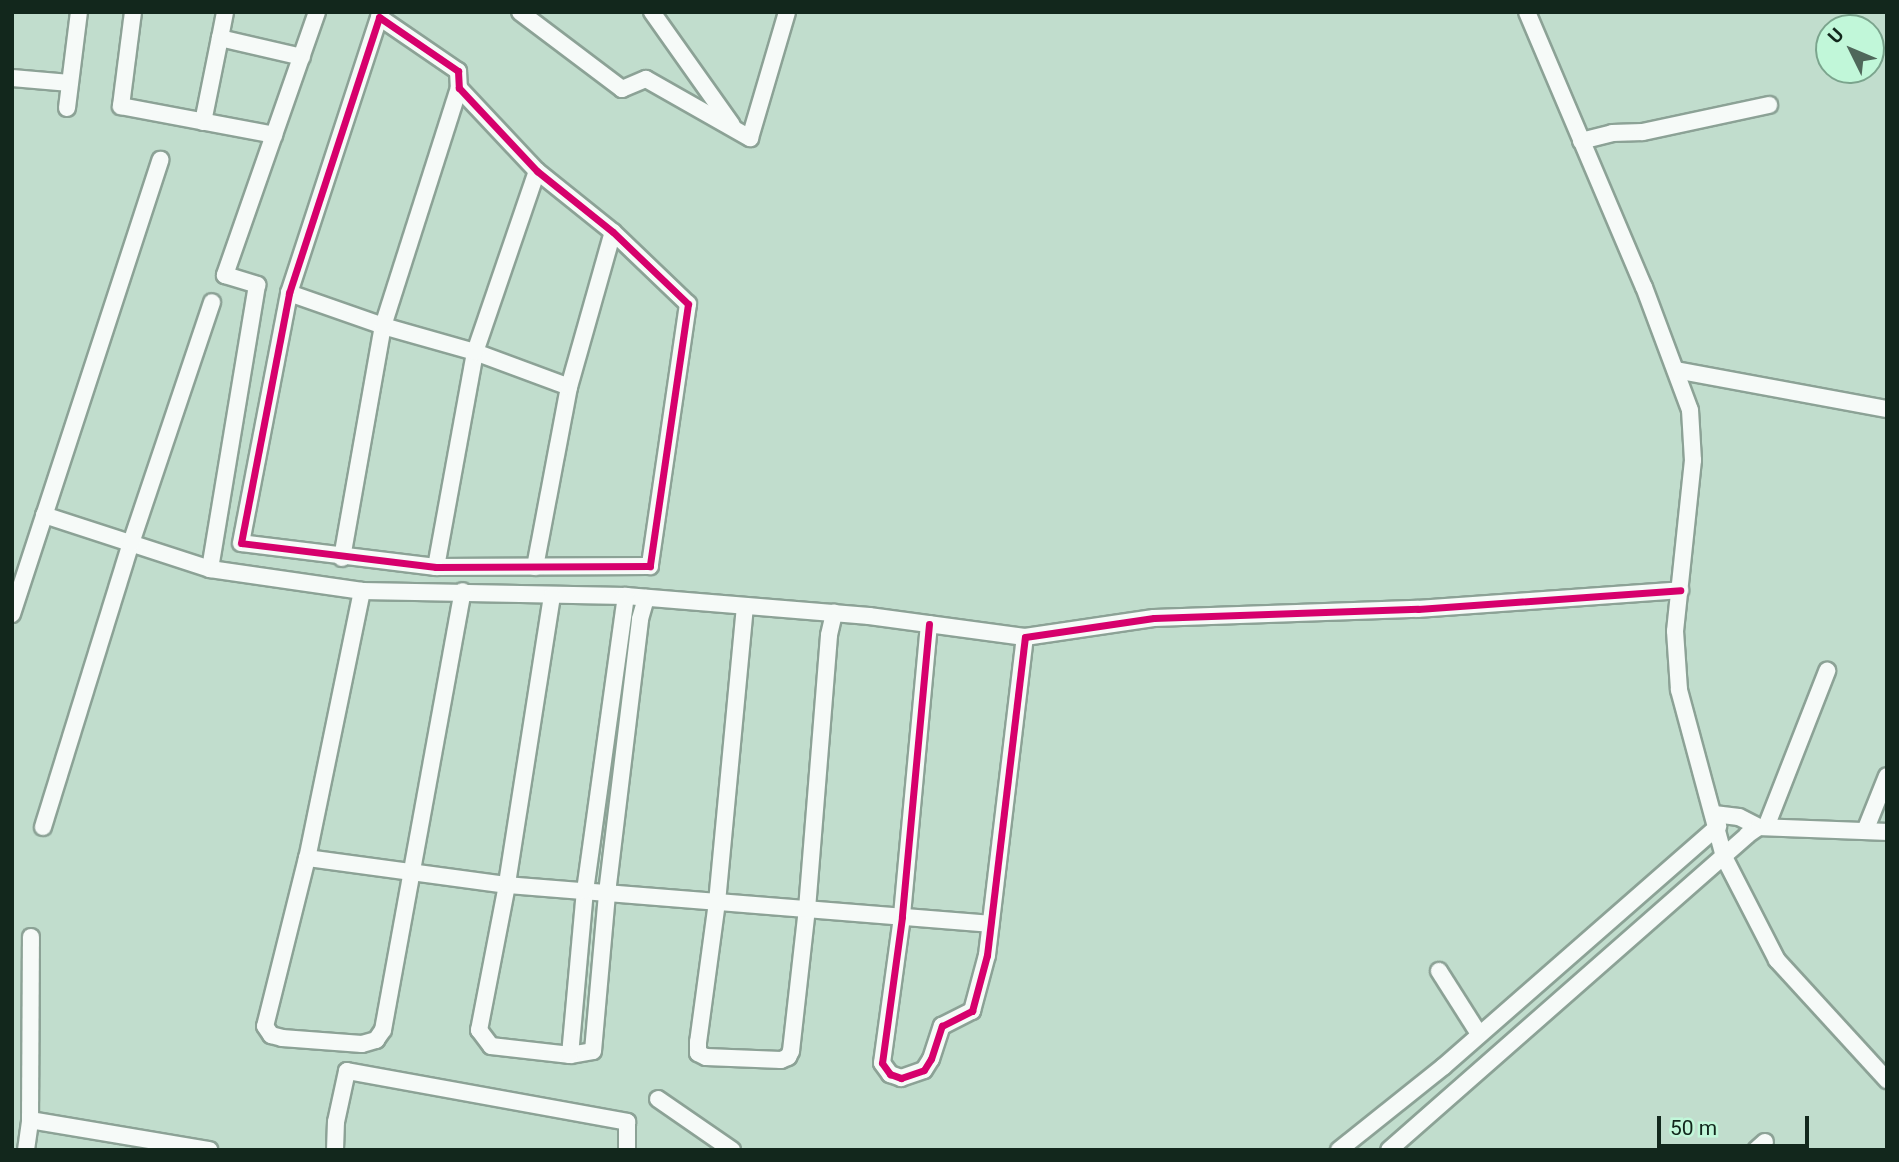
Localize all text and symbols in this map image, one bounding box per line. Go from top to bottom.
north arrow [1815,14,1885,84]
text: U [1823,23,1848,48]
scale bar [1661,1102,1813,1146]
text: 50 m [1670,1116,1717,1140]

